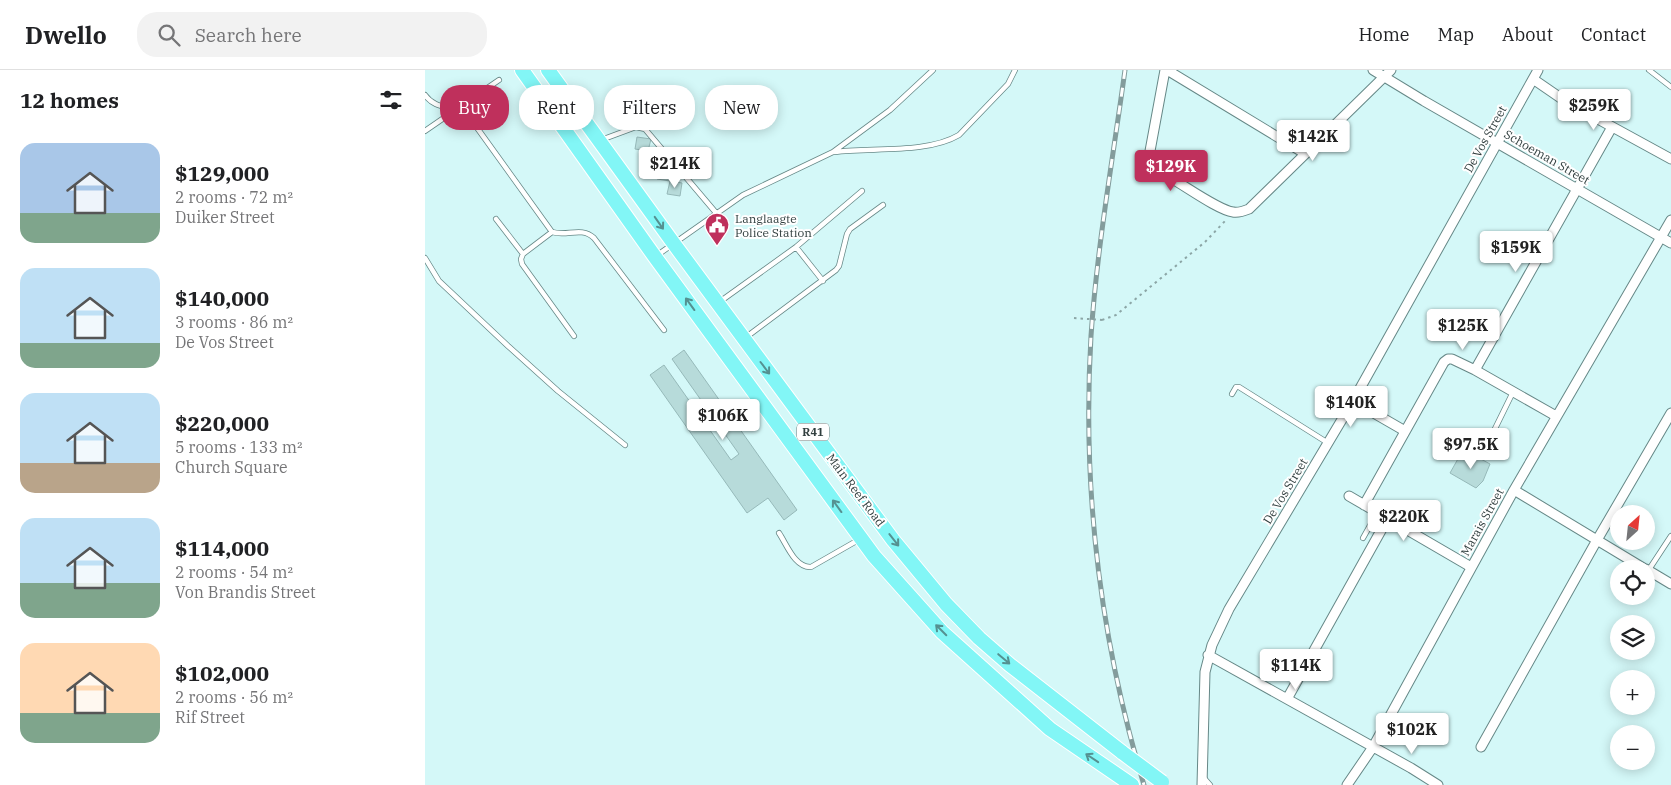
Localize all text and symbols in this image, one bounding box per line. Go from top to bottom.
search box [137,12,487,57]
text: Dwello [25,19,107,51]
icon: search [155,21,183,49]
text: Search here [195,23,302,47]
text: Home [1358,23,1410,46]
text: Map [1438,23,1474,46]
text: About [1502,23,1553,46]
text: Contact [1581,23,1646,46]
chip: Buy [440,85,509,130]
chip: Rent [519,85,594,130]
chip: Filters [604,85,695,130]
chip: New [705,85,778,130]
text: 12 homes [20,86,119,114]
icon: filters [377,86,405,114]
pin: $259K [1559,88,1629,131]
text: $259K [1569,95,1619,115]
street label: De Vos Street [1460,103,1510,175]
pin: $142K [1278,119,1348,162]
text: $142K [1288,126,1338,146]
street label: Schoeman Street [1502,126,1592,188]
pin: $214K [640,146,710,189]
pin: $129K [1136,150,1206,192]
text: $214K [650,153,700,173]
text: $129K [1146,156,1196,176]
text: $129,000 [175,159,269,187]
icon: home [60,163,120,223]
text: 2 rooms · 72 m² [175,187,293,207]
text: Duiker Street [175,207,275,227]
place label: Langlaagte Police Station [735,211,812,240]
public building icon: Langlaagte Police Station [704,212,730,246]
one-way arrow [653,216,664,229]
pin: $159K [1481,230,1551,273]
text: $159K [1491,237,1541,257]
text: $140,000 [175,284,269,312]
icon: home [60,288,120,348]
one-way arrow [684,298,695,311]
pin: $125K [1428,308,1498,351]
text: 3 rooms · 86 m² [175,312,293,332]
text: $125K [1438,315,1488,335]
text: De Vos Street [175,332,274,352]
one-way arrow [760,361,771,374]
pin: $140K [1316,386,1386,428]
text: $140K [1326,392,1376,412]
pin: $106K [688,398,758,441]
text: $106K [698,405,748,425]
text: $220,000 [175,409,269,437]
icon: home [60,413,120,473]
road number: R41 [797,424,829,441]
pin: $97.5K [1430,428,1512,470]
text: $97.5K [1443,434,1499,454]
text: 5 rooms · 133 m² [175,437,303,457]
street label: Main Reef Road [824,451,888,529]
street label: De Vos Street [1259,455,1311,527]
text: Church Square [175,457,288,477]
street label: Marais Street [1457,486,1507,558]
one-way arrow [832,499,842,513]
pin: $220K [1369,500,1439,542]
north arrow [1610,505,1655,550]
map controls [1610,505,1655,770]
text: $220K [1379,506,1429,526]
one-way arrow [888,533,899,546]
text: $114,000 [175,534,269,562]
icon: home [60,538,120,598]
button: locate [1610,560,1655,605]
text: 2 rooms · 54 m² [175,562,293,582]
text: Von Brandis Street [175,582,316,602]
button: layers [1610,615,1655,660]
one-way arrow [935,624,947,637]
pin: $114K [1261,648,1331,691]
one-way arrow [997,654,1010,665]
text: $114K [1271,655,1321,675]
text: $102,000 [175,659,269,687]
icon: home [60,663,120,723]
button: + [1610,670,1655,715]
text: 2 rooms · 56 m² [175,687,293,707]
text: Rif Street [175,707,245,727]
pin: $102K [1377,712,1447,755]
text: $102K [1387,719,1437,739]
button: − [1610,725,1655,770]
one-way arrow [1085,753,1099,763]

